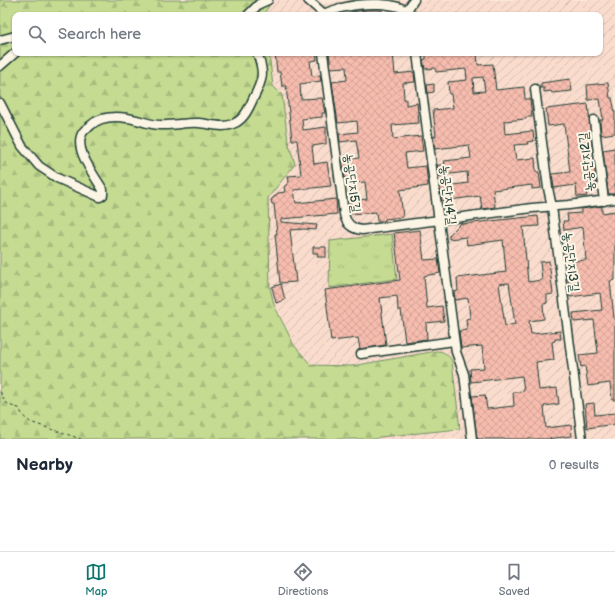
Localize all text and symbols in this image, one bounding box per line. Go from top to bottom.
search box [12,12,603,56]
icon: search [26,23,48,45]
text: Search here [58,25,141,44]
street label: 농공단지2길 [575,131,599,193]
street label: 농공단지5길 [340,152,364,214]
street label: 농공단지4길 [436,164,460,226]
street label: 농공단지3길 [559,231,583,293]
text: Nearby [16,455,73,475]
text: 0 results [549,457,599,473]
tab: Map [85,561,107,598]
tab: Directions [278,561,328,598]
tab: Saved [499,561,530,598]

